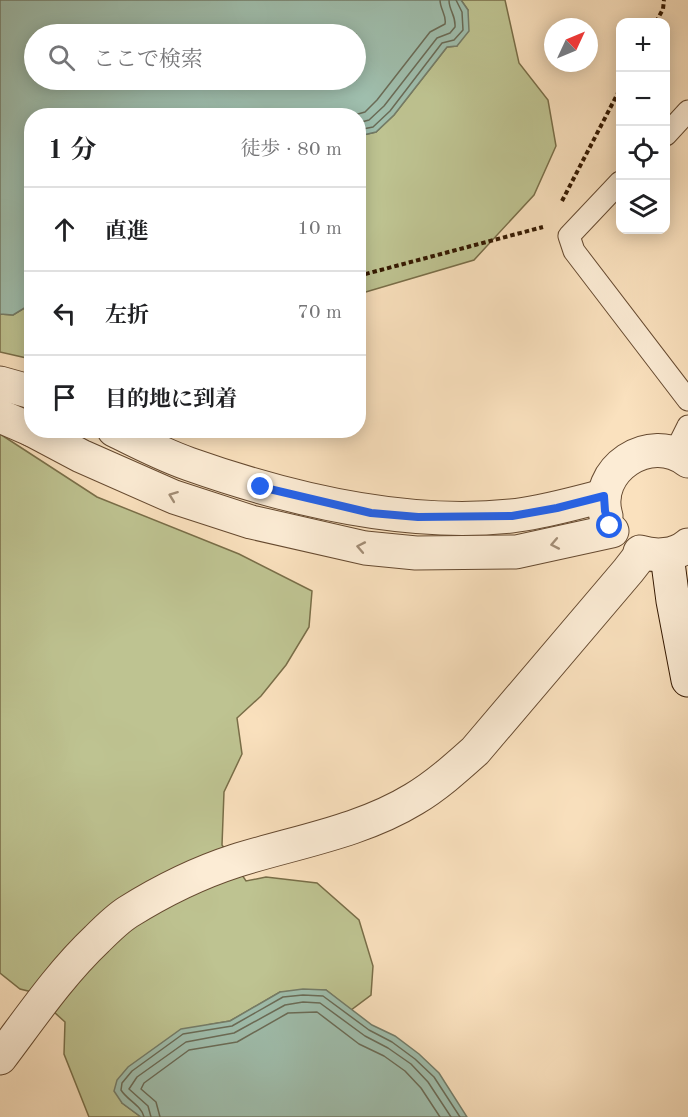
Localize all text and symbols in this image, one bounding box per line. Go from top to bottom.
north arrow [544,18,598,72]
map controls [616,18,670,234]
button: + [616,18,670,72]
search box [24,24,366,90]
icon: search [45,41,78,74]
text: ここで検索 [93,49,203,71]
button: − [616,72,670,126]
button: locate [616,126,670,180]
text: 1 分 [48,138,96,164]
text: 徒歩 · 80 m [241,140,342,160]
button: layers [616,180,670,234]
icon: ahead [48,213,81,246]
text: 10 m [297,219,342,239]
text: 直進 [105,221,149,243]
icon: left [48,297,81,330]
text: 70 m [297,303,342,323]
text: 左折 [105,305,149,327]
icon: arrive [48,381,81,414]
text: 目的地に到着 [105,389,237,411]
route end [247,473,273,499]
one-way arrow [169,491,180,503]
route start [596,512,622,538]
one-way arrow [550,537,560,550]
one-way arrow [357,541,367,554]

